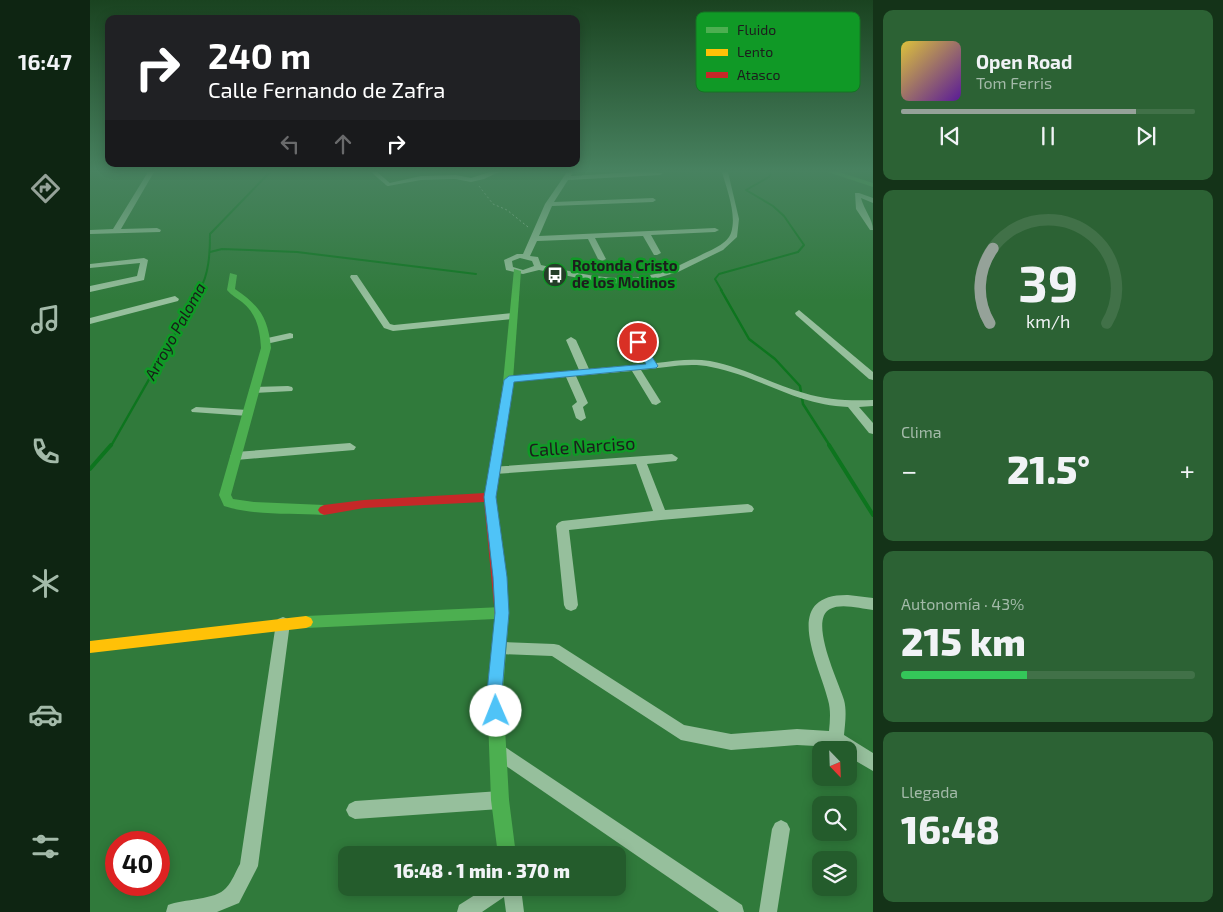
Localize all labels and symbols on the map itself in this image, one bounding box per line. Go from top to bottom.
legend [696,12,860,92]
text: Fluido [737,21,776,38]
text: Lento [737,43,773,60]
text: Atasco [737,66,780,83]
place label: Rotonda Cristo de los Molinos [572,256,678,291]
bus stop icon: Rotonda Cristo de los Molinos [542,262,568,288]
water label: Arroyo Paloma [140,279,210,384]
pin [617,321,659,363]
street label: Calle Narciso [528,431,636,461]
position arrow [469,684,521,736]
north arrow [812,741,858,786]
speed limit sign: 40 [105,831,170,896]

